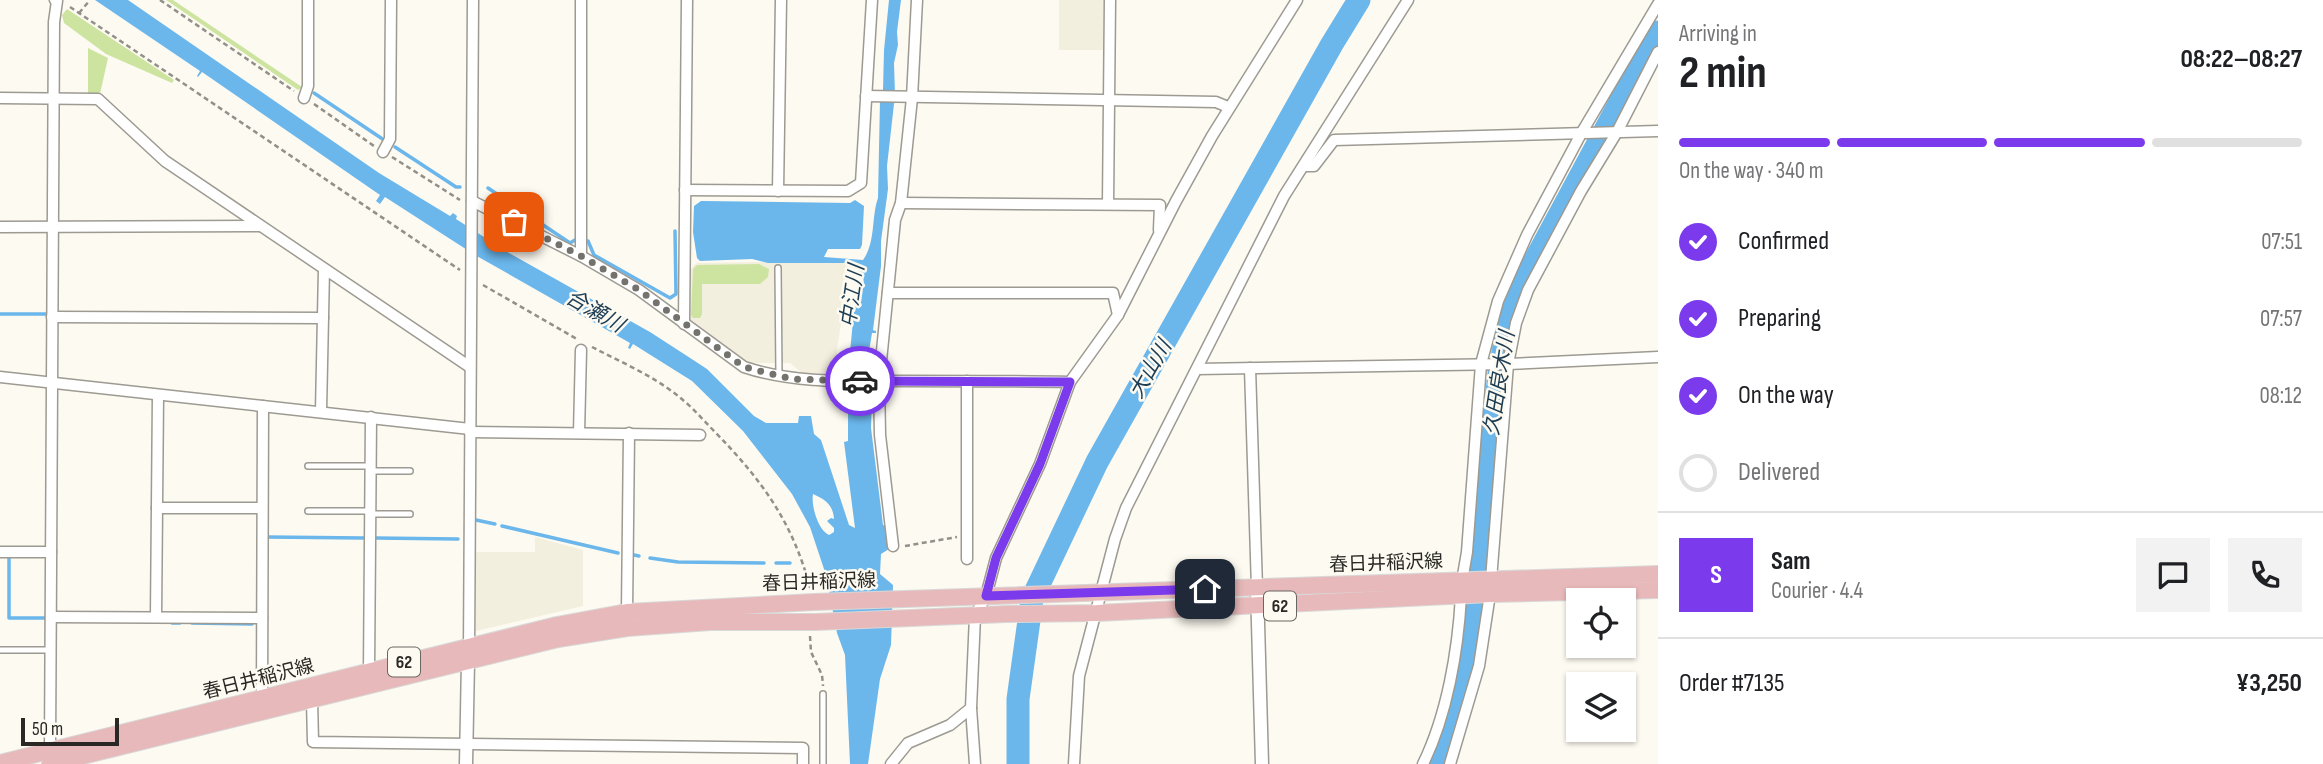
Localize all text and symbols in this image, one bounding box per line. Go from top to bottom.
text: Arriving in [1679,20,1757,48]
text: 08:22–08:27 [2180,44,2302,75]
text: 2 min [1679,46,1767,101]
text: On the way · 340 m [1679,157,1824,185]
pin [484,192,544,252]
icon: bag [495,203,533,241]
icon: check [1679,223,1717,261]
text: Confirmed [1738,226,1829,257]
text: 07:51 [2261,228,2302,256]
water label: 中江川 [836,261,870,329]
water label: 合瀬川 [561,285,630,339]
icon: check [1679,300,1717,338]
text: Preparing [1738,303,1821,334]
text: 07:57 [2260,305,2302,333]
water label: 久田良木川 [1479,327,1520,437]
water label: 大山川 [1124,334,1178,403]
courier [825,346,895,416]
icon: car [841,362,879,400]
icon: check [1679,377,1717,415]
text: On the way [1738,380,1834,411]
text: 08:12 [2260,382,2302,410]
text: Delivered [1738,457,1820,488]
button: chat [2136,538,2210,612]
button: phone [2228,538,2302,612]
text: Sam [1771,546,1811,577]
street label: 春日井稲沢線 [1329,550,1443,577]
pin [1175,559,1235,619]
text: S [1710,560,1722,591]
street label: 春日井稲沢線 [762,569,876,596]
icon: home [1186,570,1224,608]
text: Courier · 4.4 [1771,577,1863,605]
map controls [1566,588,1636,742]
button: locate [1566,588,1636,658]
road number: 62 [1264,592,1296,620]
road number: 62 [388,648,420,676]
street label: 春日井稲沢線 [200,655,316,704]
text: Order #7135 [1679,668,1785,699]
text: ¥3,250 [2236,668,2302,699]
button: layers [1566,672,1636,742]
scale bar [21,715,119,747]
text: 50 m [32,718,63,741]

